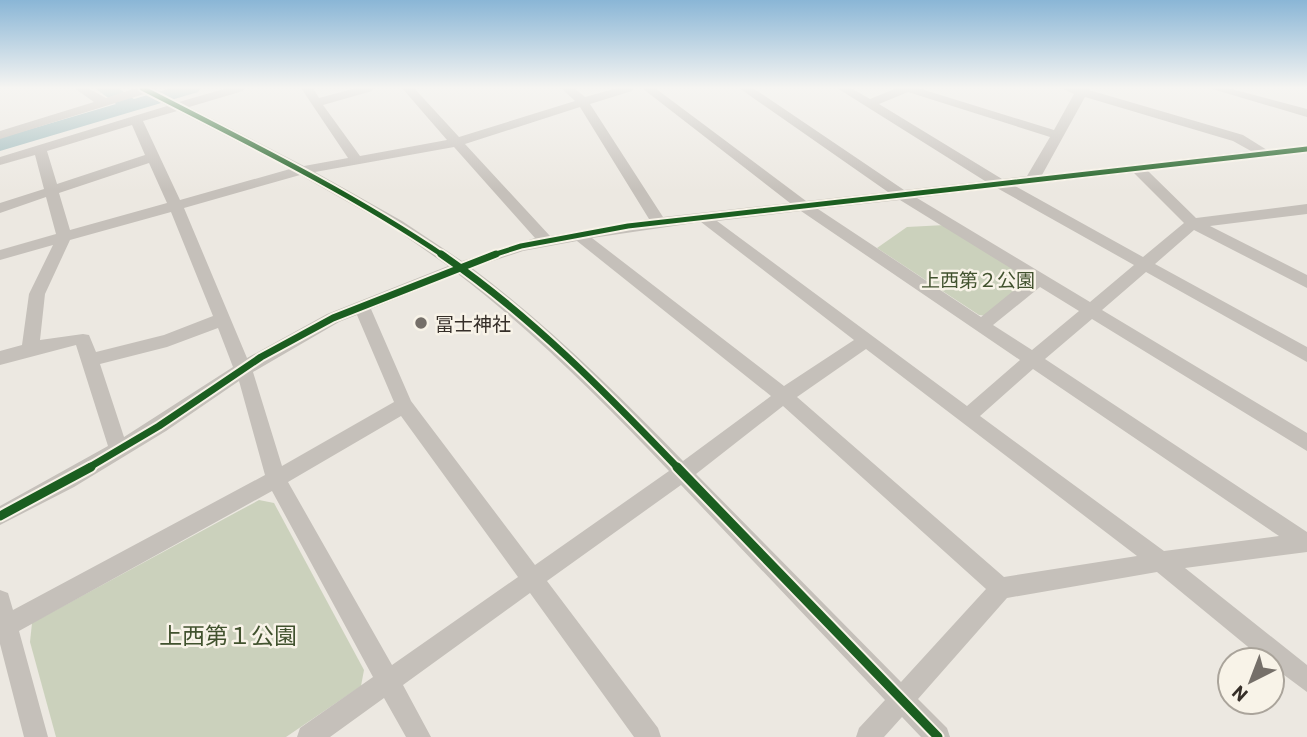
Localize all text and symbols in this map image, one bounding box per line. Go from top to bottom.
park label: 上西第２公園 [921,268,1035,291]
place label: 冨士神社 [435,312,511,335]
marker: 冨士神社 [413,315,429,331]
park label: 上西第１公園 [159,621,297,649]
north arrow [1216,646,1286,716]
text: N [1227,681,1252,707]

